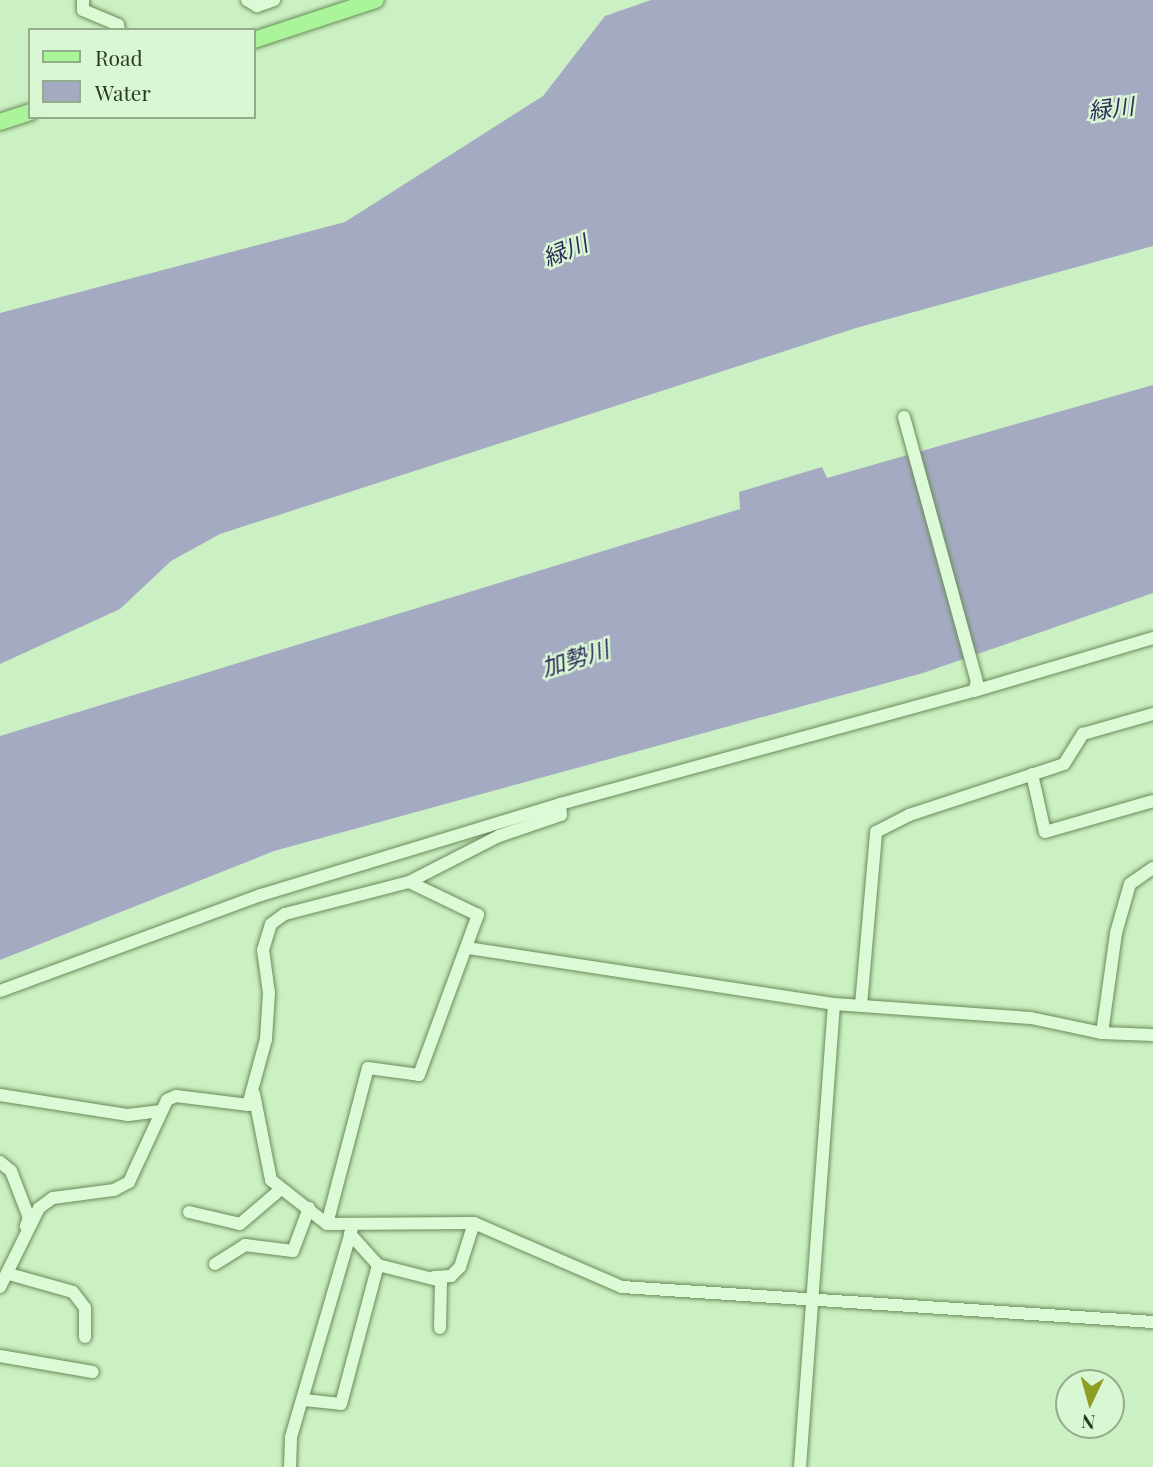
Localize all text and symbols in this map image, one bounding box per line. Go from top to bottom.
legend [28,28,256,119]
text: Road [95,43,143,71]
text: Water [95,78,151,106]
water label: 緑川 [1086,91,1136,125]
water label: 緑川 [539,229,591,271]
water label: 加勢川 [538,635,612,681]
north arrow [1055,1369,1125,1439]
text: N [1080,1409,1096,1436]

